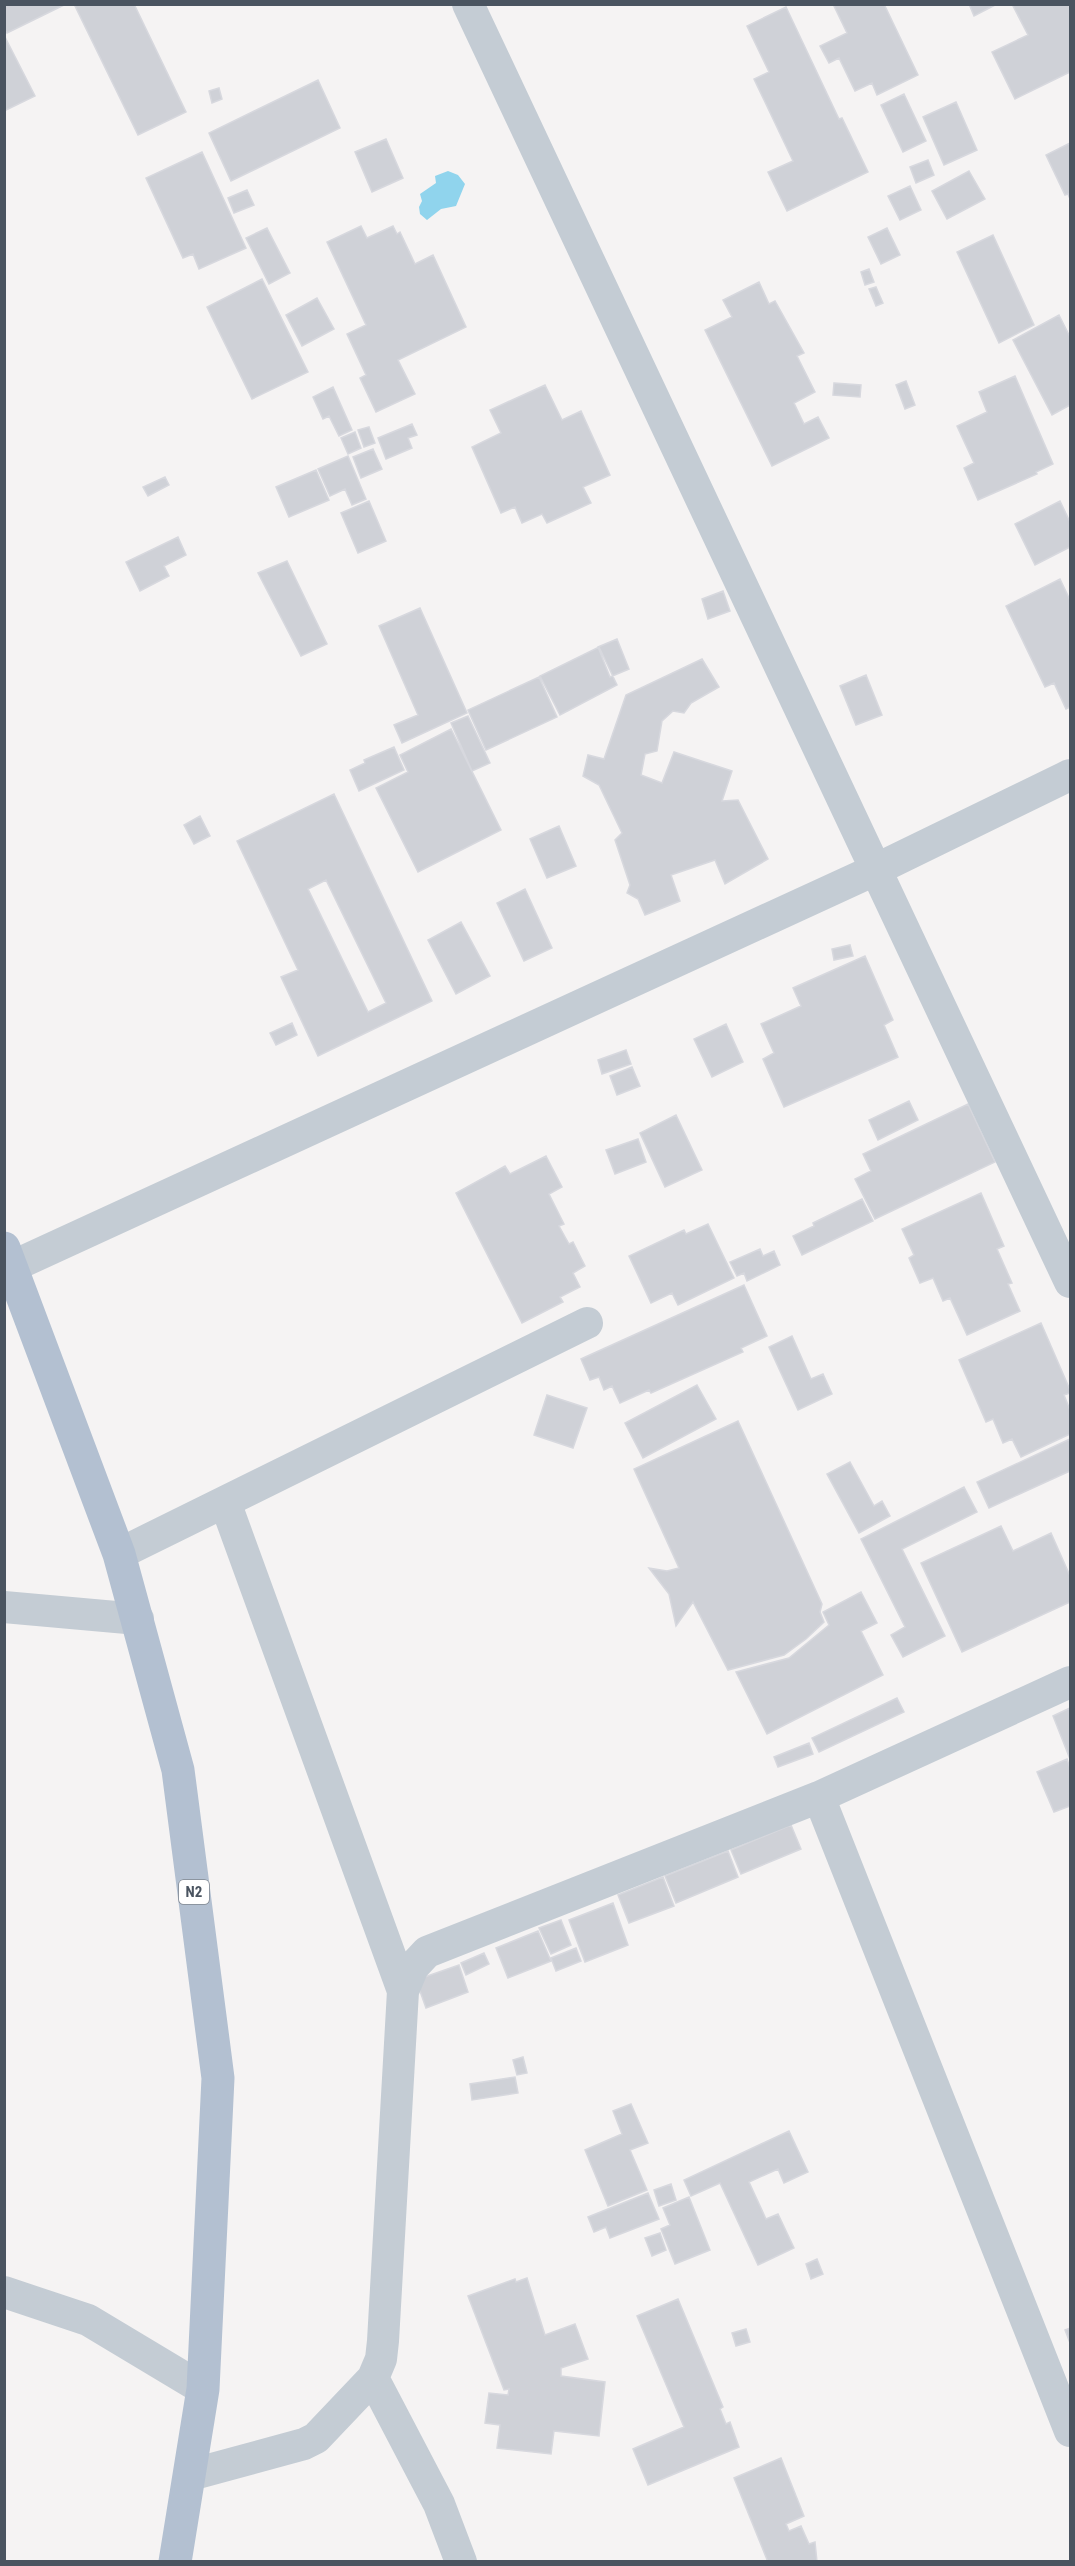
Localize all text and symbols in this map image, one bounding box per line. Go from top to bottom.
road number: N2 [179,1880,209,1904]

